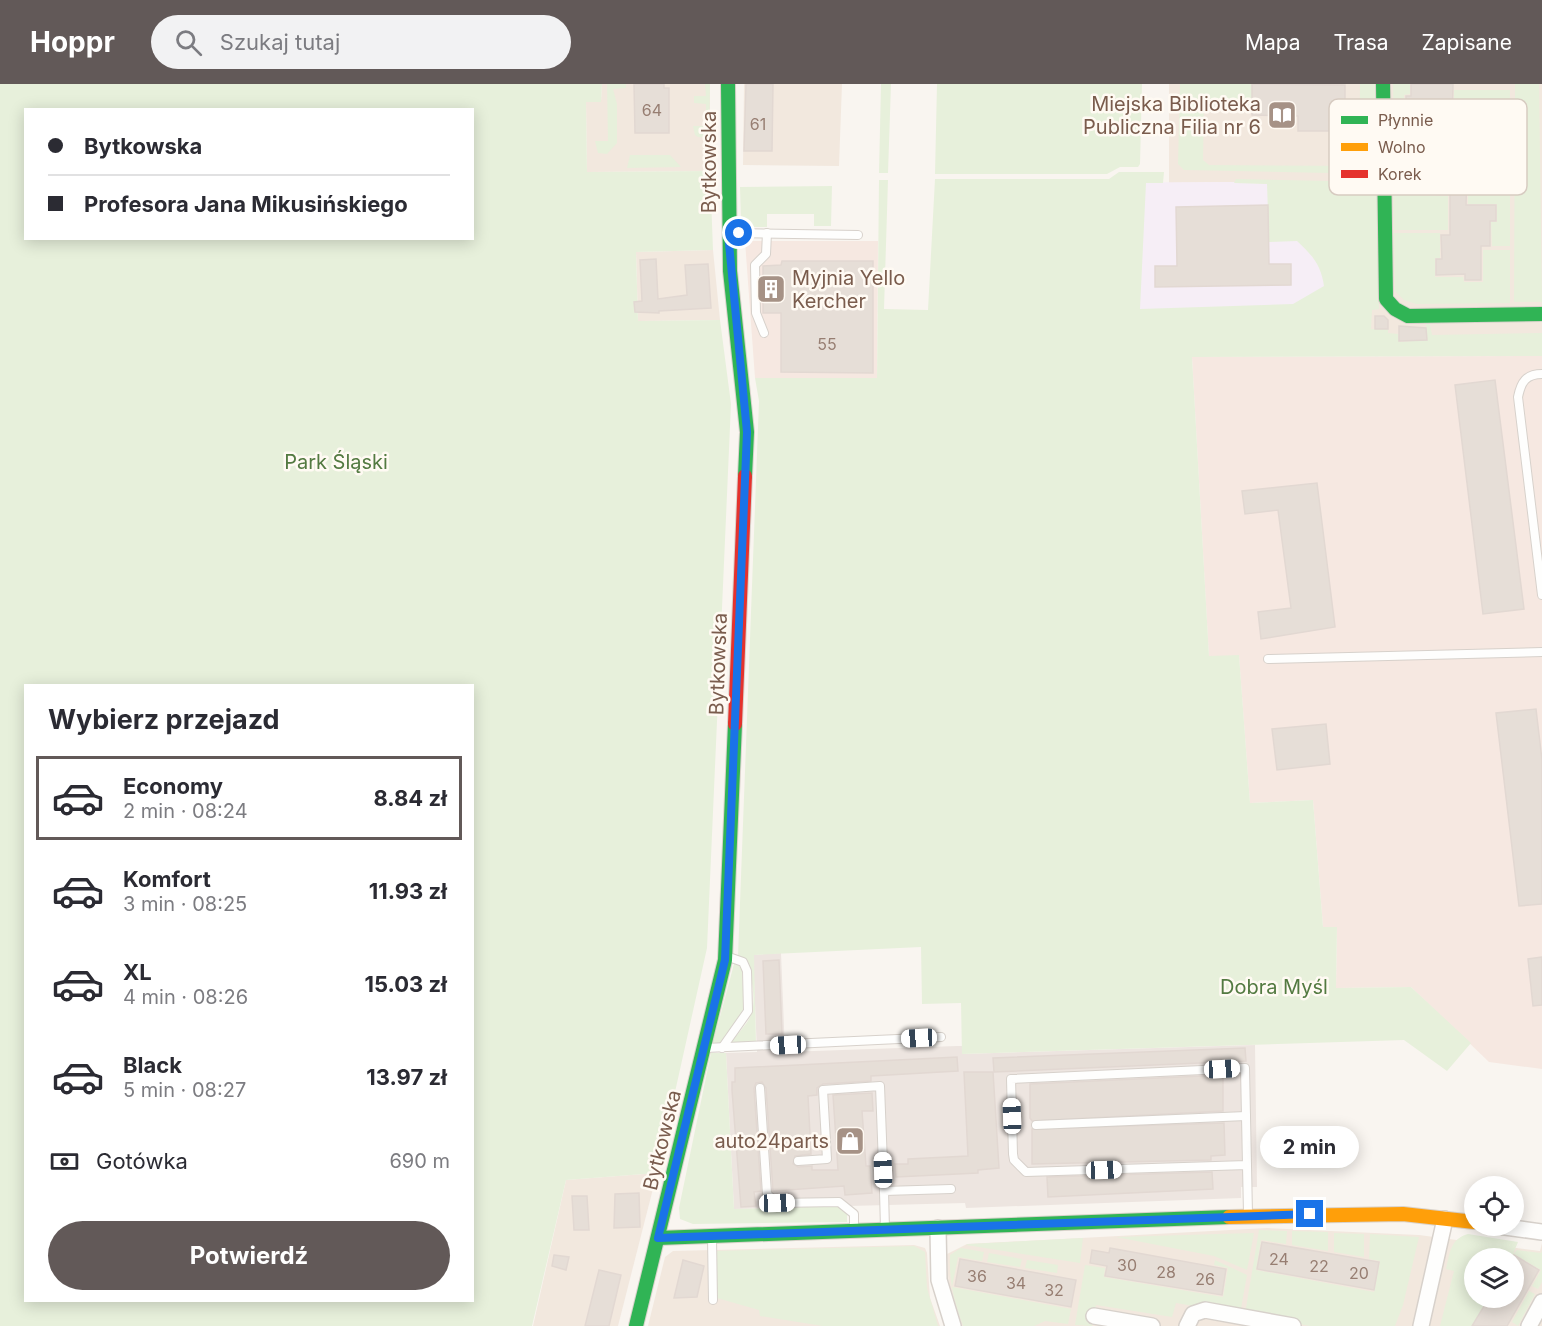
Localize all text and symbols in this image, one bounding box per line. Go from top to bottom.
search box [151,15,571,69]
text: Hoppr [30,25,115,59]
icon: search [172,26,205,59]
text: Szukaj tutaj [220,29,340,55]
text: Mapa [1245,30,1301,55]
text: Trasa [1334,30,1389,55]
text: Zapisane [1422,30,1512,55]
place label: Miejska Biblioteka Publiczna Filia nr 6 [1083,92,1261,139]
library icon: Miejska Biblioteka Publiczna Filia nr 6 [1266,99,1298,131]
legend [1329,99,1527,195]
house number: 64 [642,100,662,120]
text: Płynnie [1378,110,1433,130]
street label: Bytkowska [697,111,721,213]
house number: 61 [750,114,766,134]
text: Bytkowska [84,133,202,159]
text: Wolno [1378,137,1425,157]
text: Korek [1378,164,1422,184]
text: Profesora Jana Mikusińskiego [84,191,408,217]
route start [725,219,752,246]
place label: Myjnia Yello Kercher [792,266,905,313]
building icon: Myjnia Yello Kercher [755,273,787,305]
house number: 55 [817,334,837,354]
park label: Park Śląski [284,449,388,474]
street label: Bytkowska [704,612,732,716]
text: Wybierz przejazd [48,703,280,736]
icon: car [51,771,105,825]
text: Economy [123,773,223,799]
text: 8.84 zł [373,785,447,811]
text: 2 min · 08:24 [123,799,248,823]
icon: car [51,864,105,918]
text: Komfort [123,866,211,892]
text: 11.93 zł [369,878,447,904]
text: 3 min · 08:25 [123,892,247,916]
icon: car [51,957,105,1011]
text: XL [123,959,152,985]
text: 15.03 zł [364,971,447,997]
park label: Dobra Myśl [1220,975,1328,999]
text: 4 min · 08:26 [123,985,248,1009]
car [901,1028,937,1048]
car [770,1035,806,1055]
icon: car [51,1050,105,1104]
text: Black [123,1052,182,1078]
car [1204,1059,1240,1079]
text: 13.97 zł [366,1064,447,1090]
text: 5 min · 08:27 [123,1078,246,1102]
street label: Bytkowska [638,1087,686,1193]
car [1002,1098,1022,1134]
shop icon: auto24parts [834,1125,866,1157]
callout: 2 min [1260,1127,1360,1169]
place label: auto24parts [714,1129,829,1153]
text: 2 min [1283,1135,1336,1159]
icon: cash [48,1145,81,1178]
text: Gotówka [96,1148,188,1174]
text: 690 m [389,1149,450,1173]
car [873,1152,893,1188]
car [1086,1160,1122,1180]
map controls [1464,1176,1524,1308]
button: locate [1464,1176,1524,1236]
car [759,1193,795,1213]
route end [1296,1200,1323,1227]
button: Potwierdź [48,1221,450,1290]
button: layers [1464,1248,1524,1308]
house number: 24 [1269,1249,1289,1269]
house number: 30 [1117,1255,1137,1275]
house number: 22 [1309,1256,1329,1276]
house number: 28 [1156,1262,1176,1282]
house number: 20 [1349,1263,1369,1283]
house number: 36 [967,1266,987,1286]
house number: 26 [1195,1269,1215,1289]
house number: 34 [1006,1273,1026,1293]
house number: 32 [1044,1280,1064,1300]

